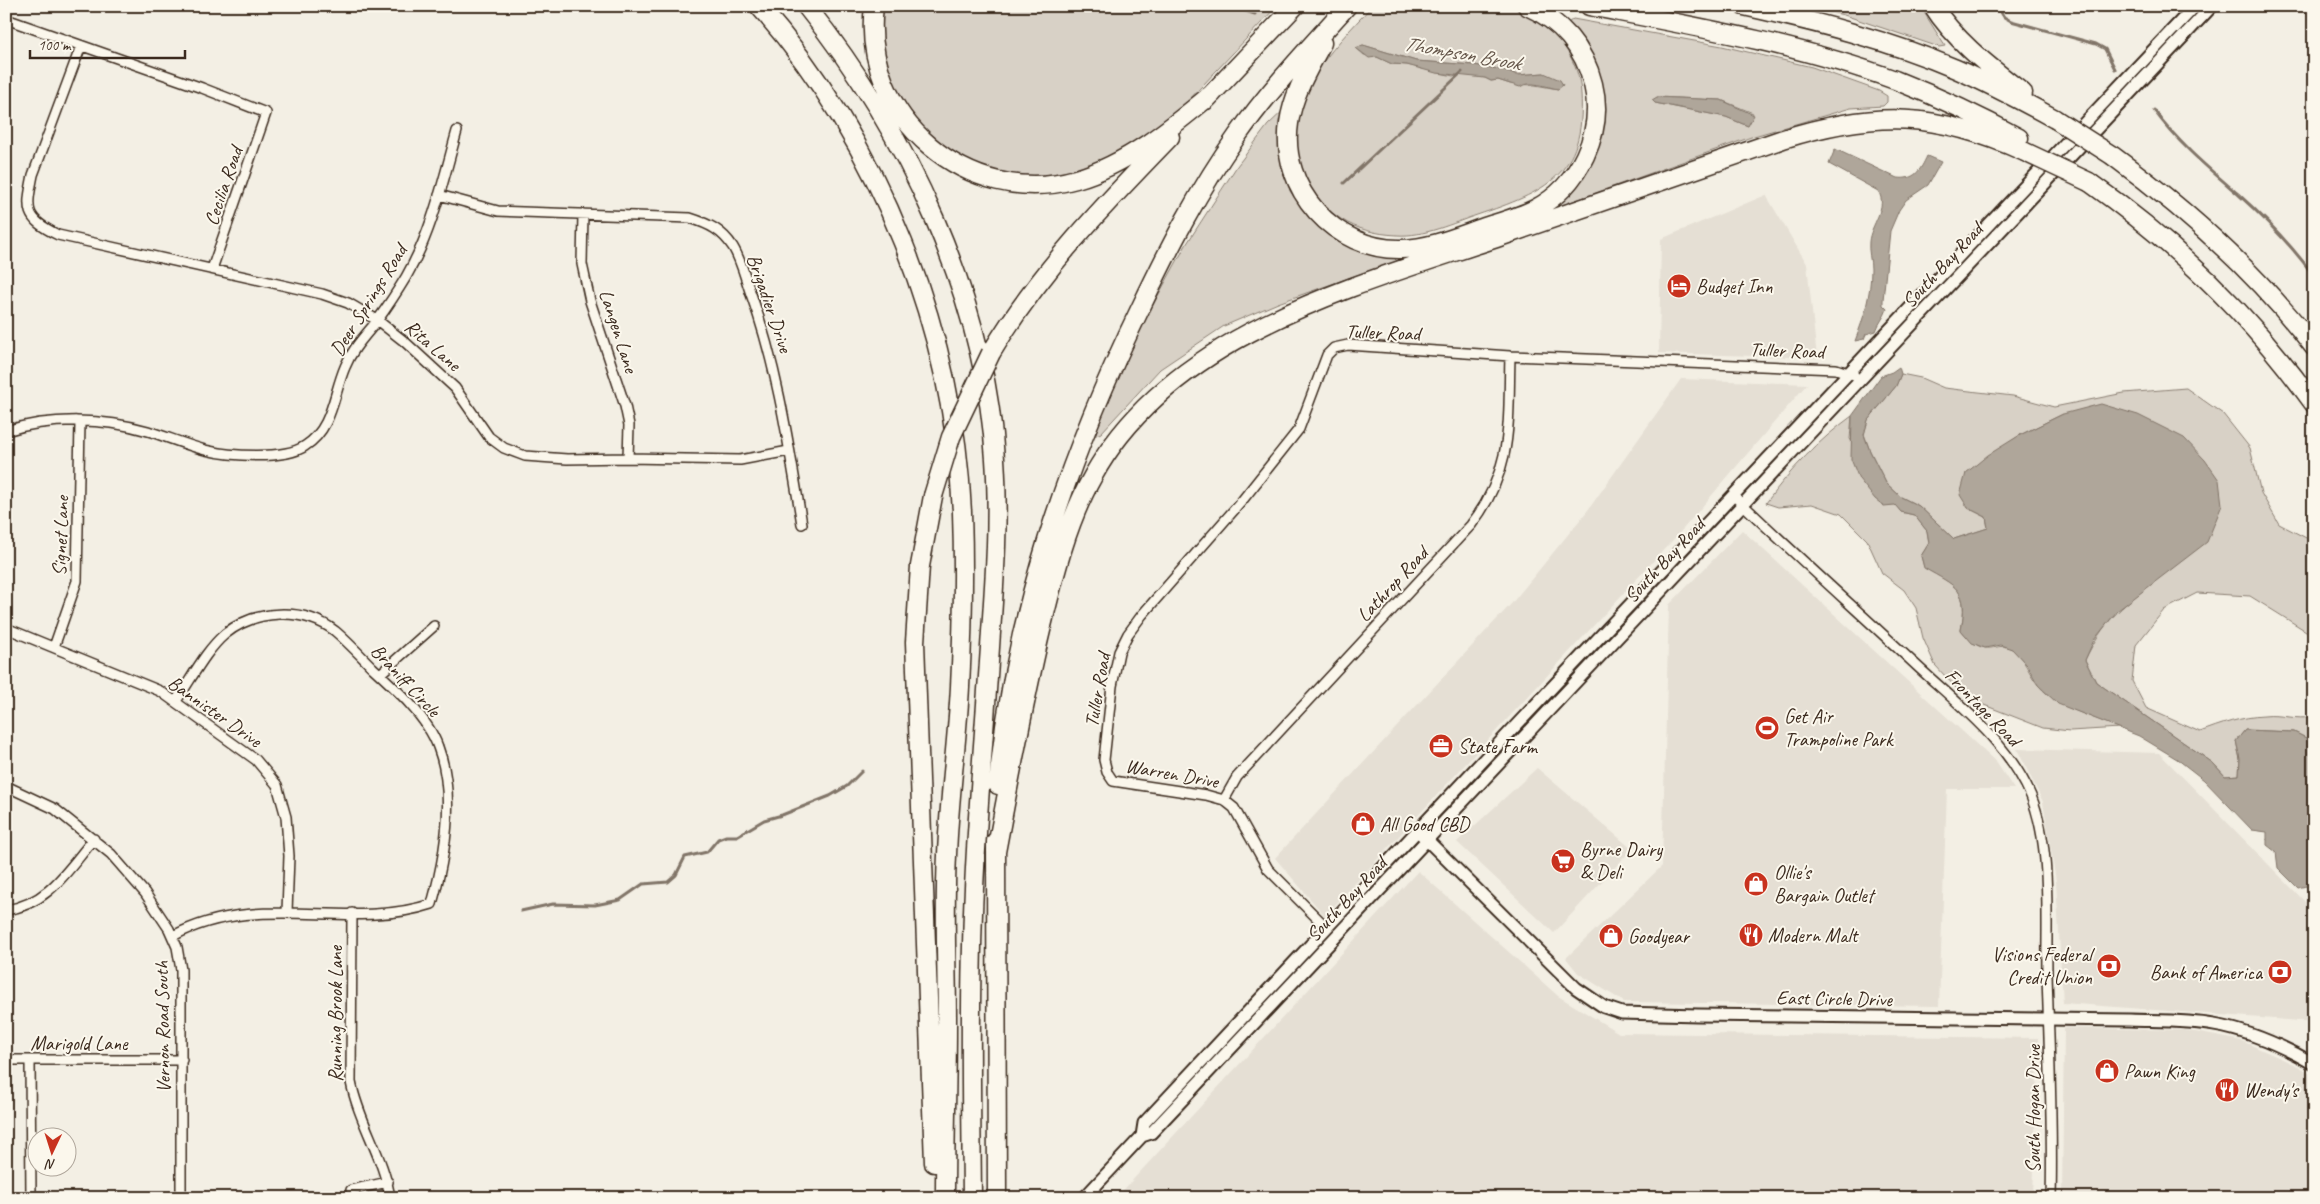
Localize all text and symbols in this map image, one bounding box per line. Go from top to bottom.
scale bar [30,28,185,60]
water label: Thompson Brook [1402,30,1526,77]
text: 100 m [38,36,72,55]
street label: Cecilia Road [198,141,250,229]
street label: South Bay Road [1897,215,1990,313]
street label: Deer Springs Road [324,237,414,360]
street label: Brigadier Drive [741,251,798,357]
hotel icon: Budget Inn [1666,273,1692,299]
place label: Budget Inn [1696,274,1774,299]
street label: Langen Lane [593,286,644,377]
street label: Rita Lane [399,314,467,378]
street label: Tuller Road [1345,319,1424,346]
street label: Tuller Road [1749,337,1828,364]
street label: Signet Lane [47,494,74,576]
street label: South Bay Road [1619,510,1712,608]
street label: Lathrop Road [1351,539,1436,627]
street label: Braniff Circle [365,638,447,723]
street label: Tuller Road [1079,648,1117,729]
street label: Frontage Road [1939,663,2028,754]
street label: Bannister Drive [163,670,268,754]
place label: Get Air Trampoline Park [1784,704,1894,752]
sports icon: Get Air Trampoline Park [1754,715,1780,741]
office icon: State Farm [1428,733,1454,759]
place label: State Farm [1458,734,1539,759]
street label: Warren Drive [1124,753,1222,794]
shop icon: All Good CBD [1350,811,1376,837]
place label: All Good CBD [1380,812,1470,837]
place label: Byrne Dairy & Deli [1580,837,1663,885]
supermarket icon: Byrne Dairy & Deli [1550,848,1576,874]
street label: South Bay Road [1301,849,1394,947]
place label: Ollie's Bargain Outlet [1774,860,1877,908]
shop icon: Ollie's Bargain Outlet [1743,871,1769,897]
restaurant icon: Modern Malt [1738,922,1764,948]
shop icon: Goodyear [1598,923,1624,949]
place label: Modern Malt [1768,923,1860,948]
place label: Goodyear [1628,924,1691,949]
place label: Visions Federal Credit Union [1992,942,2096,990]
street label: Running Brook Lane [323,944,348,1082]
bank icon: Visions Federal Credit Union [2096,953,2122,979]
bank icon: Bank of America [2267,959,2293,985]
street label: Vernon Road South [149,960,176,1093]
place label: Bank of America [2150,960,2264,985]
street label: East Circle Drive [1776,985,1894,1012]
street label: Marigold Lane [30,1031,129,1056]
street label: South Hogan Drive [2021,1043,2046,1173]
shop icon: Pawn King [2094,1058,2120,1084]
place label: Pawn King [2124,1059,2196,1084]
restaurant icon: Wendy's [2214,1077,2240,1103]
place label: Wendy's [2244,1078,2300,1103]
north arrow [28,1126,78,1176]
text: N [44,1156,56,1173]

